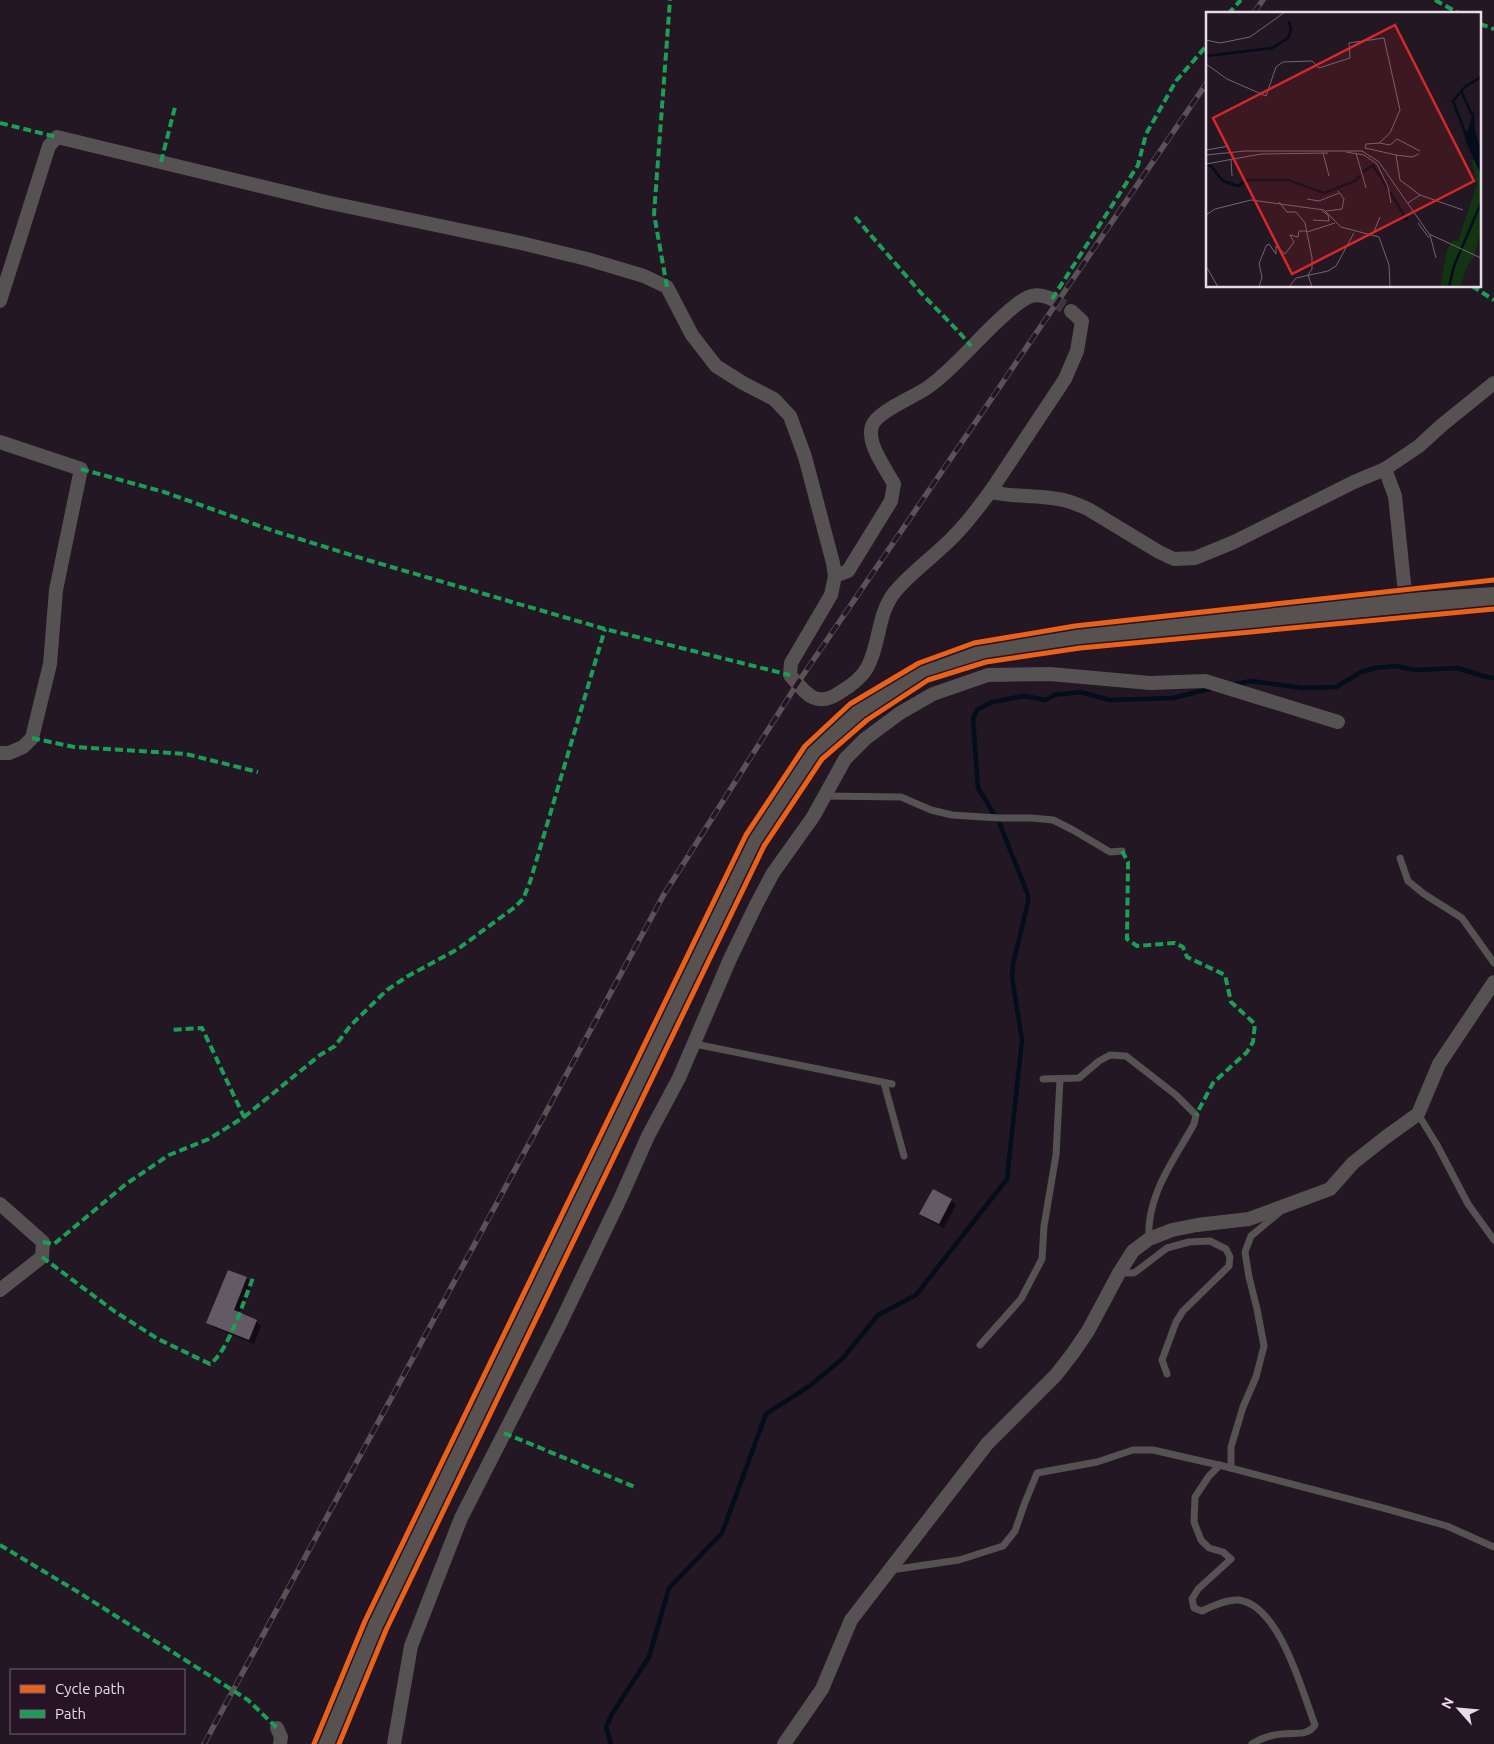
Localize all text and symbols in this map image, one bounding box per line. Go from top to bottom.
inset map [1206,12,1482,288]
legend [10,1669,185,1734]
text: Cycle path [55,1680,125,1697]
north arrow [1434,1684,1484,1734]
text: N [1438,1695,1457,1711]
text: Path [55,1705,86,1722]

